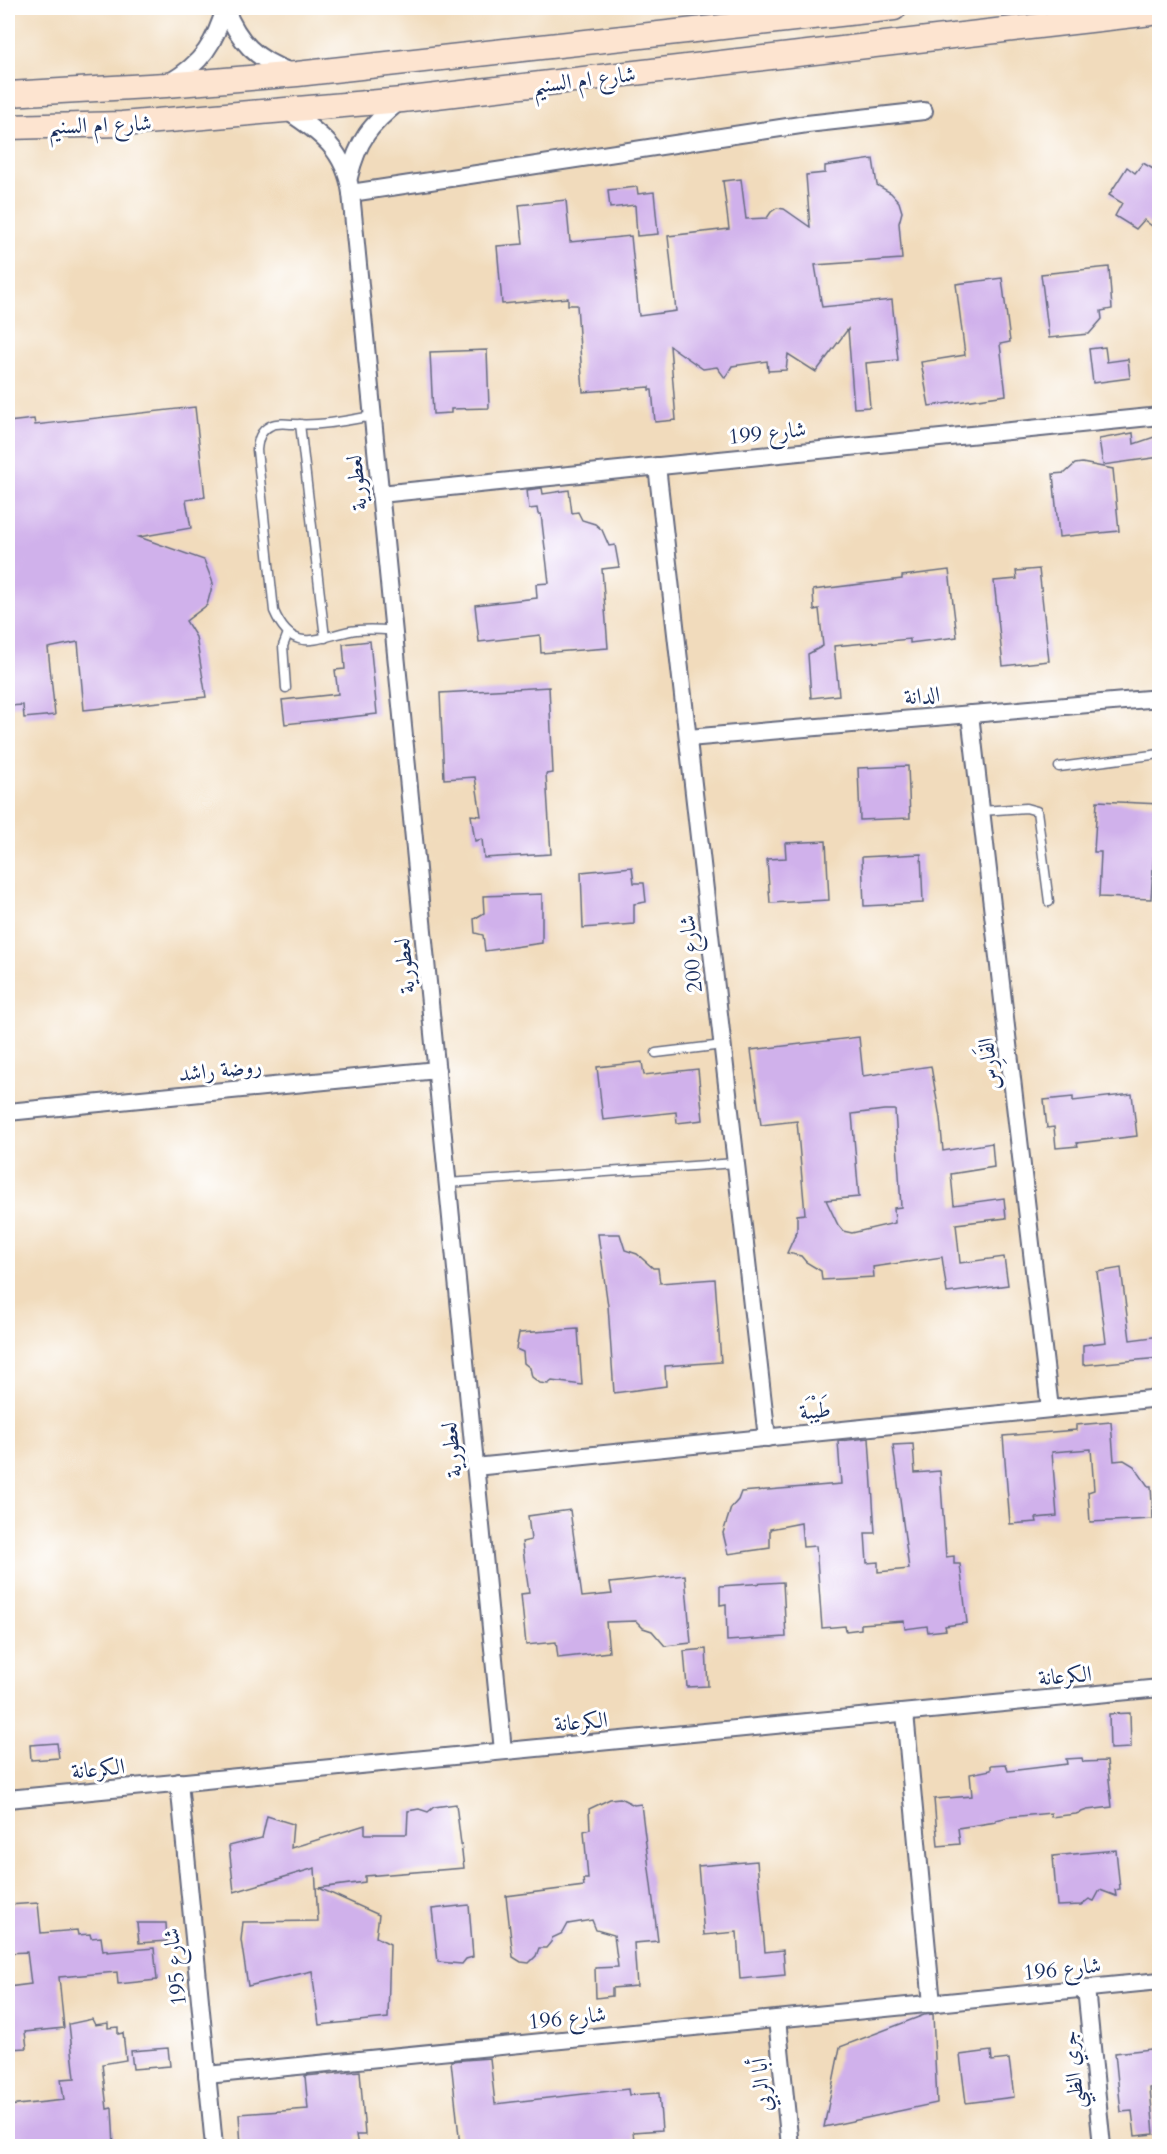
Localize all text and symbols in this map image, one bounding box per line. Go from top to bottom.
street label: شارع ام السنيم [531,59,638,107]
street label: شارع ام السنيم [48,108,153,148]
street label: شارع 199 [727,414,808,455]
street label: لعطورية [339,454,375,512]
street label: الدانة [903,679,941,713]
street label: شارع 200 [672,913,713,994]
street label: لعطورية [387,937,423,995]
street label: الفَارِس [970,1036,1010,1092]
street label: روضة راشد [177,1051,263,1089]
street label: طَيْبَة [798,1392,832,1428]
street label: لعطورية [434,1421,470,1479]
street label: الكرعانة [1037,1659,1093,1693]
street label: الكرعانة [553,1705,609,1739]
street label: الكرعانة [70,1751,126,1787]
street label: شارع 195 [156,1926,197,2007]
street label: شارع 196 [1022,1950,1103,1991]
street label: شارع 196 [527,1999,608,2040]
street label: جري الظبي [1054,2029,1097,2111]
street label: أبا الربي [743,2055,783,2114]

